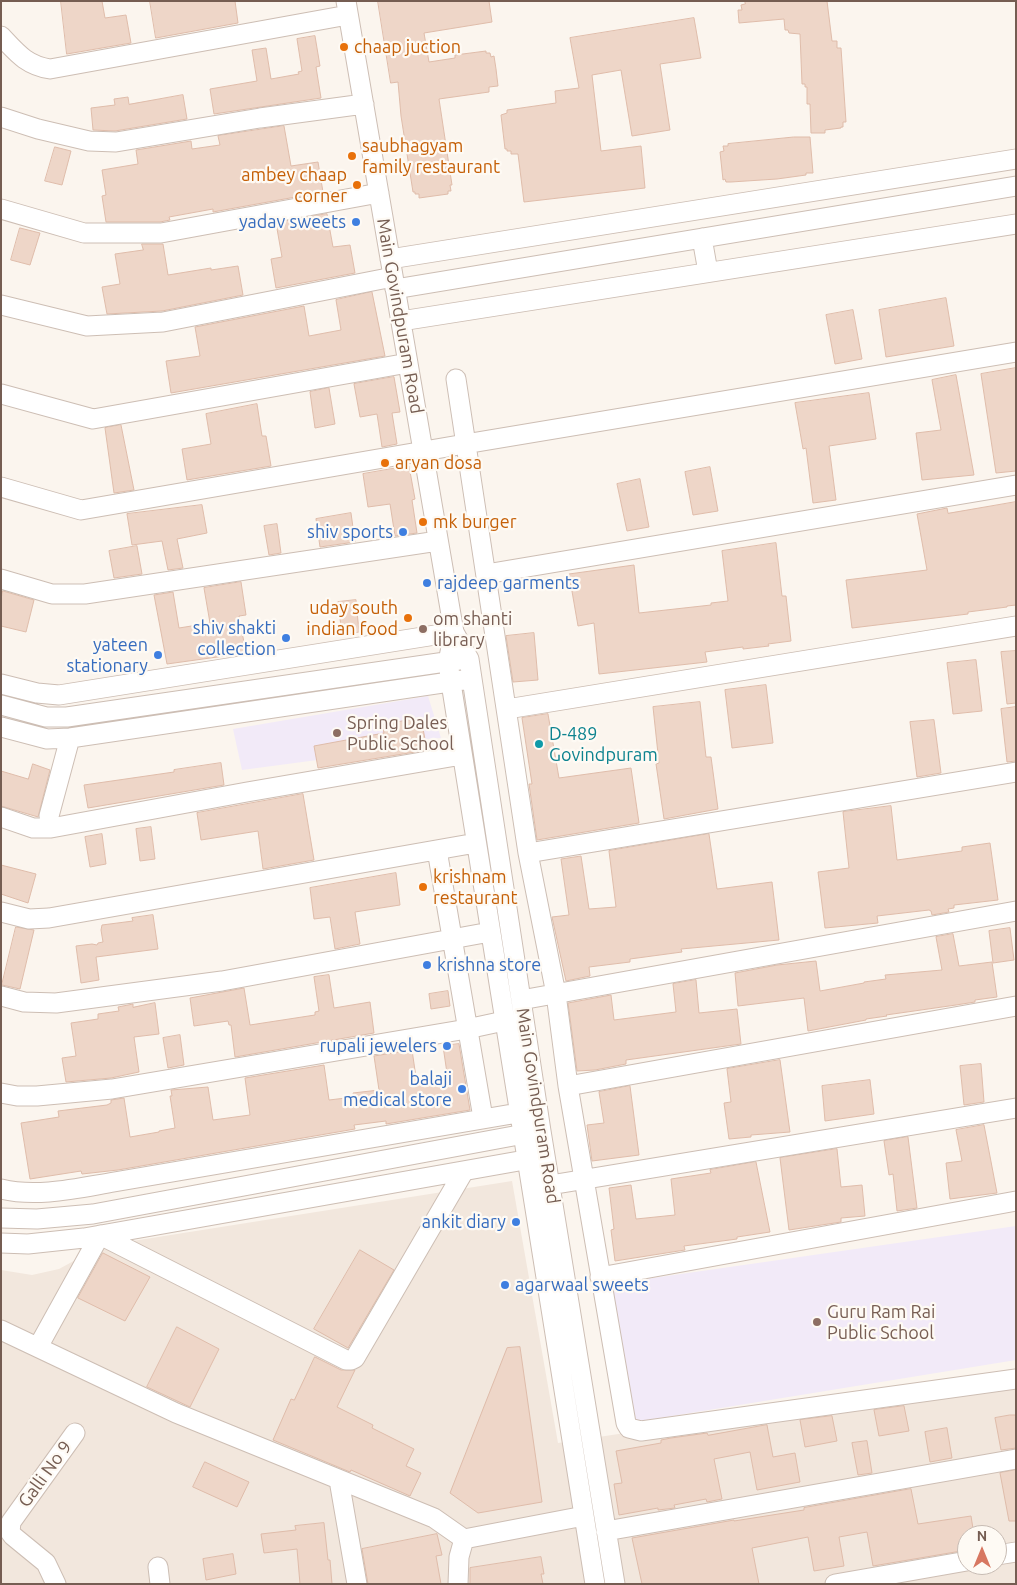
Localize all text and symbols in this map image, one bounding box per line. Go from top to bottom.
place label: chaap juction [354,36,461,58]
marker: chaap juction [338,41,350,53]
place label: saubhagyam family restaurant [362,135,500,178]
marker: saubhagyam family restaurant [346,150,358,162]
place label: ambey chaap corner [241,164,347,206]
marker: ambey chaap corner [351,179,363,191]
place label: yadav sweets [239,211,346,233]
marker: yadav sweets [350,216,362,228]
street label: Main Govindpuram Road [372,217,428,415]
place label: aryan dosa [395,452,482,474]
marker: aryan dosa [379,457,391,469]
place label: mk burger [433,511,516,533]
marker: mk burger [417,516,429,528]
place label: shiv sports [307,521,393,543]
marker: shiv sports [397,526,409,538]
place label: rajdeep garments [437,572,580,594]
marker: rajdeep garments [421,577,433,589]
place label: uday south indian food [306,597,398,640]
place label: om shanti library [433,608,512,650]
marker: uday south indian food [402,612,414,624]
place label: shiv shakti collection [193,617,276,660]
marker: om shanti library [417,623,429,635]
marker: shiv shakti collection [280,632,292,644]
place label: yateen stationary [66,634,148,676]
marker: yateen stationary [152,649,164,661]
place label: Spring Dales Public School [347,712,454,754]
place label: D-489 Govindpuram [549,723,658,766]
marker: Spring Dales Public School [331,727,343,739]
marker: D-489 Govindpuram [533,738,545,750]
place label: krishnam restaurant [433,866,518,909]
marker: krishnam restaurant [417,881,429,893]
place label: krishna store [437,954,541,976]
marker: krishna store [421,959,433,971]
street label: Main Govindpuram Road [512,1006,564,1206]
place label: rupali jewelers [319,1035,437,1057]
marker: rupali jewelers [441,1040,453,1052]
place label: balaji medical store [343,1068,452,1110]
marker: balaji medical store [456,1083,468,1095]
place label: ankit diary [422,1211,506,1233]
marker: ankit diary [510,1216,522,1228]
place label: agarwaal sweets [515,1274,649,1296]
marker: agarwaal sweets [499,1279,511,1291]
place label: Guru Ram Rai Public School [827,1301,935,1344]
marker: Guru Ram Rai Public School [811,1316,823,1328]
street label: Galli No 9 [14,1437,76,1511]
north arrow [957,1525,1007,1575]
text: N [977,1528,987,1544]

